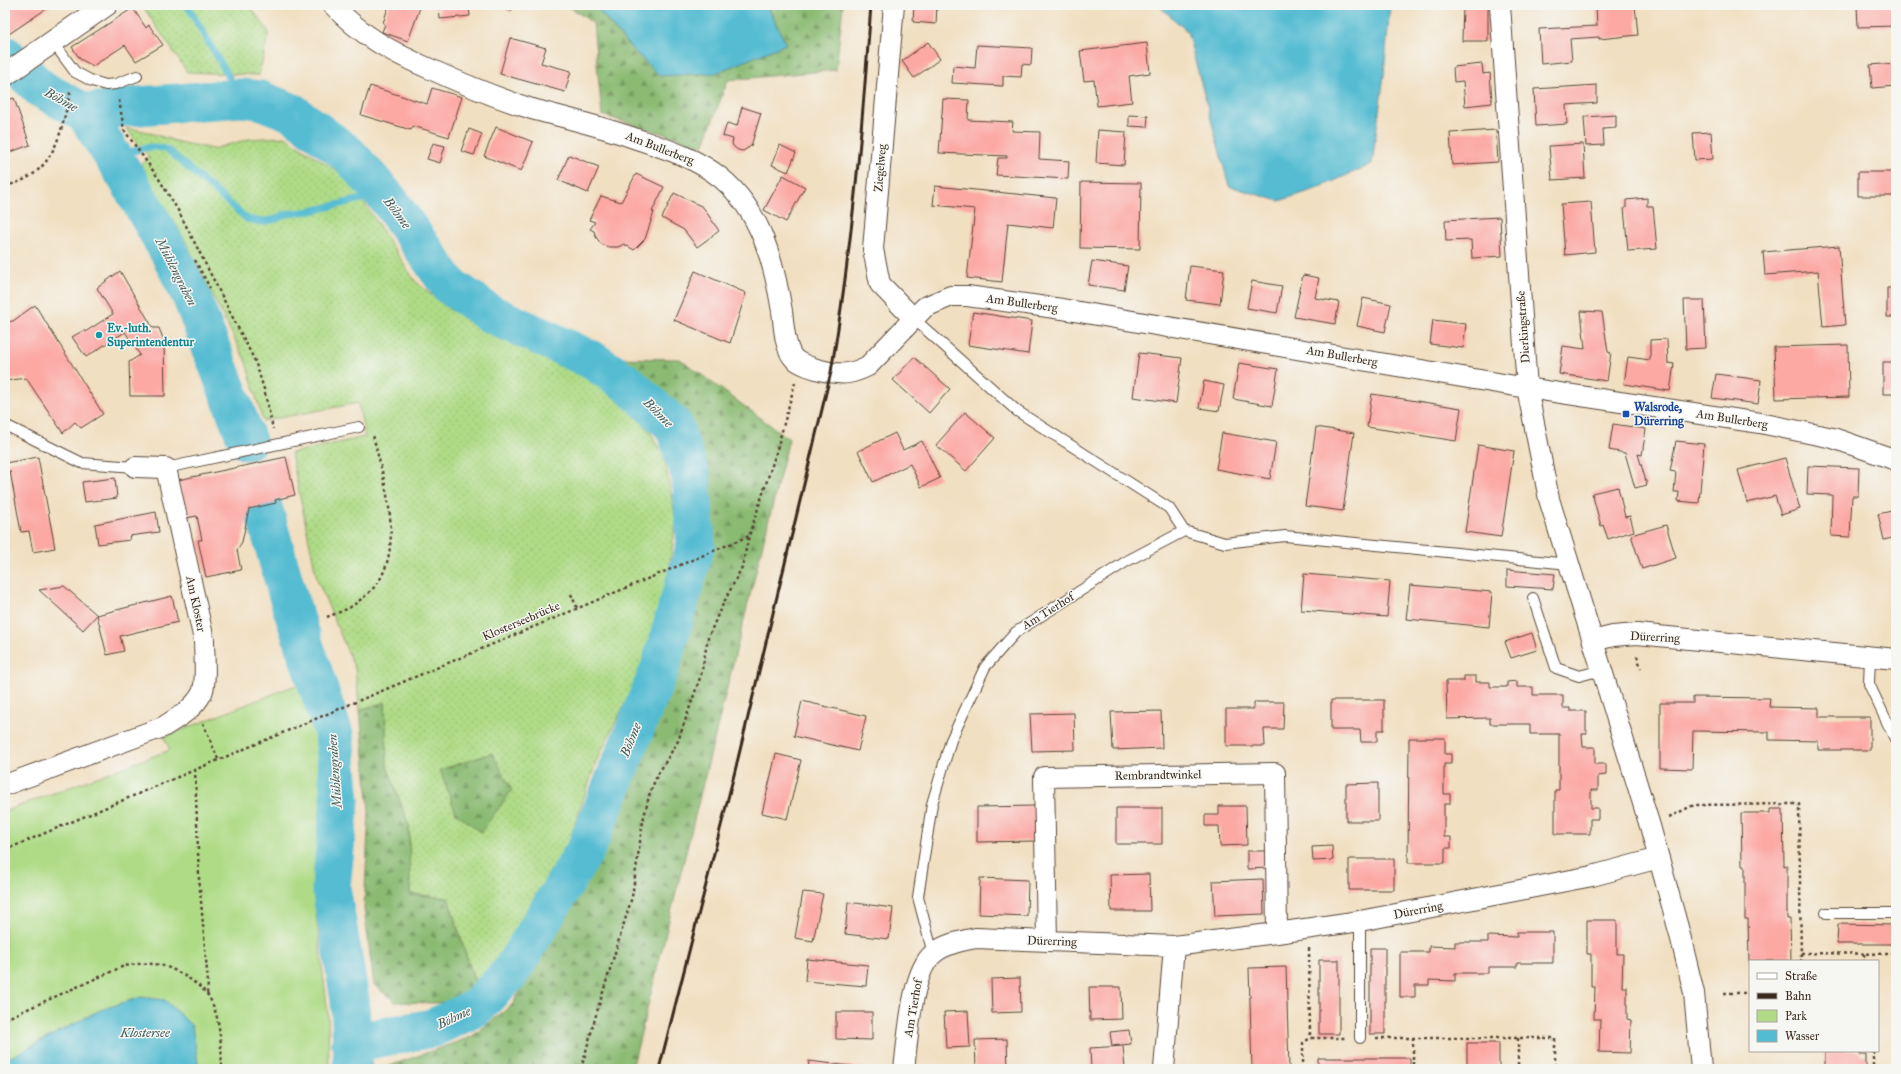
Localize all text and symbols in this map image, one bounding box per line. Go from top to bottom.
water label: Böhme [41,84,81,116]
street label: Am Bullerberg [623,128,696,169]
street label: Ziegelweg [871,143,890,193]
water label: Böhme [379,193,415,233]
water label: Mühlengraben [151,234,200,309]
street label: Dierkingstraße [1513,290,1534,364]
street label: Am Bullerberg [984,291,1059,316]
place label: Ev.-luth. Superintendentur [107,321,194,350]
marker: Ev.-luth. Superintendentur [94,330,104,340]
street label: Am Bullerberg [1304,343,1379,370]
water label: Böhme [639,394,677,432]
place label: Walsrode, Dürerring [1634,400,1684,429]
street label: Am Bullerberg [1694,406,1769,433]
marker: Walsrode, Dürerring [1621,409,1631,419]
street label: Am Kloster [183,574,209,634]
street label: Am Tierhof [1019,589,1078,633]
street label: Klosterseebrücke [480,598,562,644]
street label: Dürerring [1630,629,1681,646]
water label: Böhme [617,720,645,760]
water label: Mühlengraben [324,733,346,811]
street label: Rembrandtwinkel [1114,767,1202,783]
street label: Dürerring [1392,898,1444,923]
street label: Dürerring [1027,933,1077,950]
legend [1749,960,1879,1052]
text: Straße [1785,969,1817,983]
street label: Am Tierhof [901,976,925,1039]
text: Bahn [1785,989,1812,1003]
water label: Böhme [434,1003,474,1033]
text: Park [1785,1009,1807,1023]
water label: Klostersee [119,1025,171,1041]
text: Wasser [1785,1029,1820,1043]

